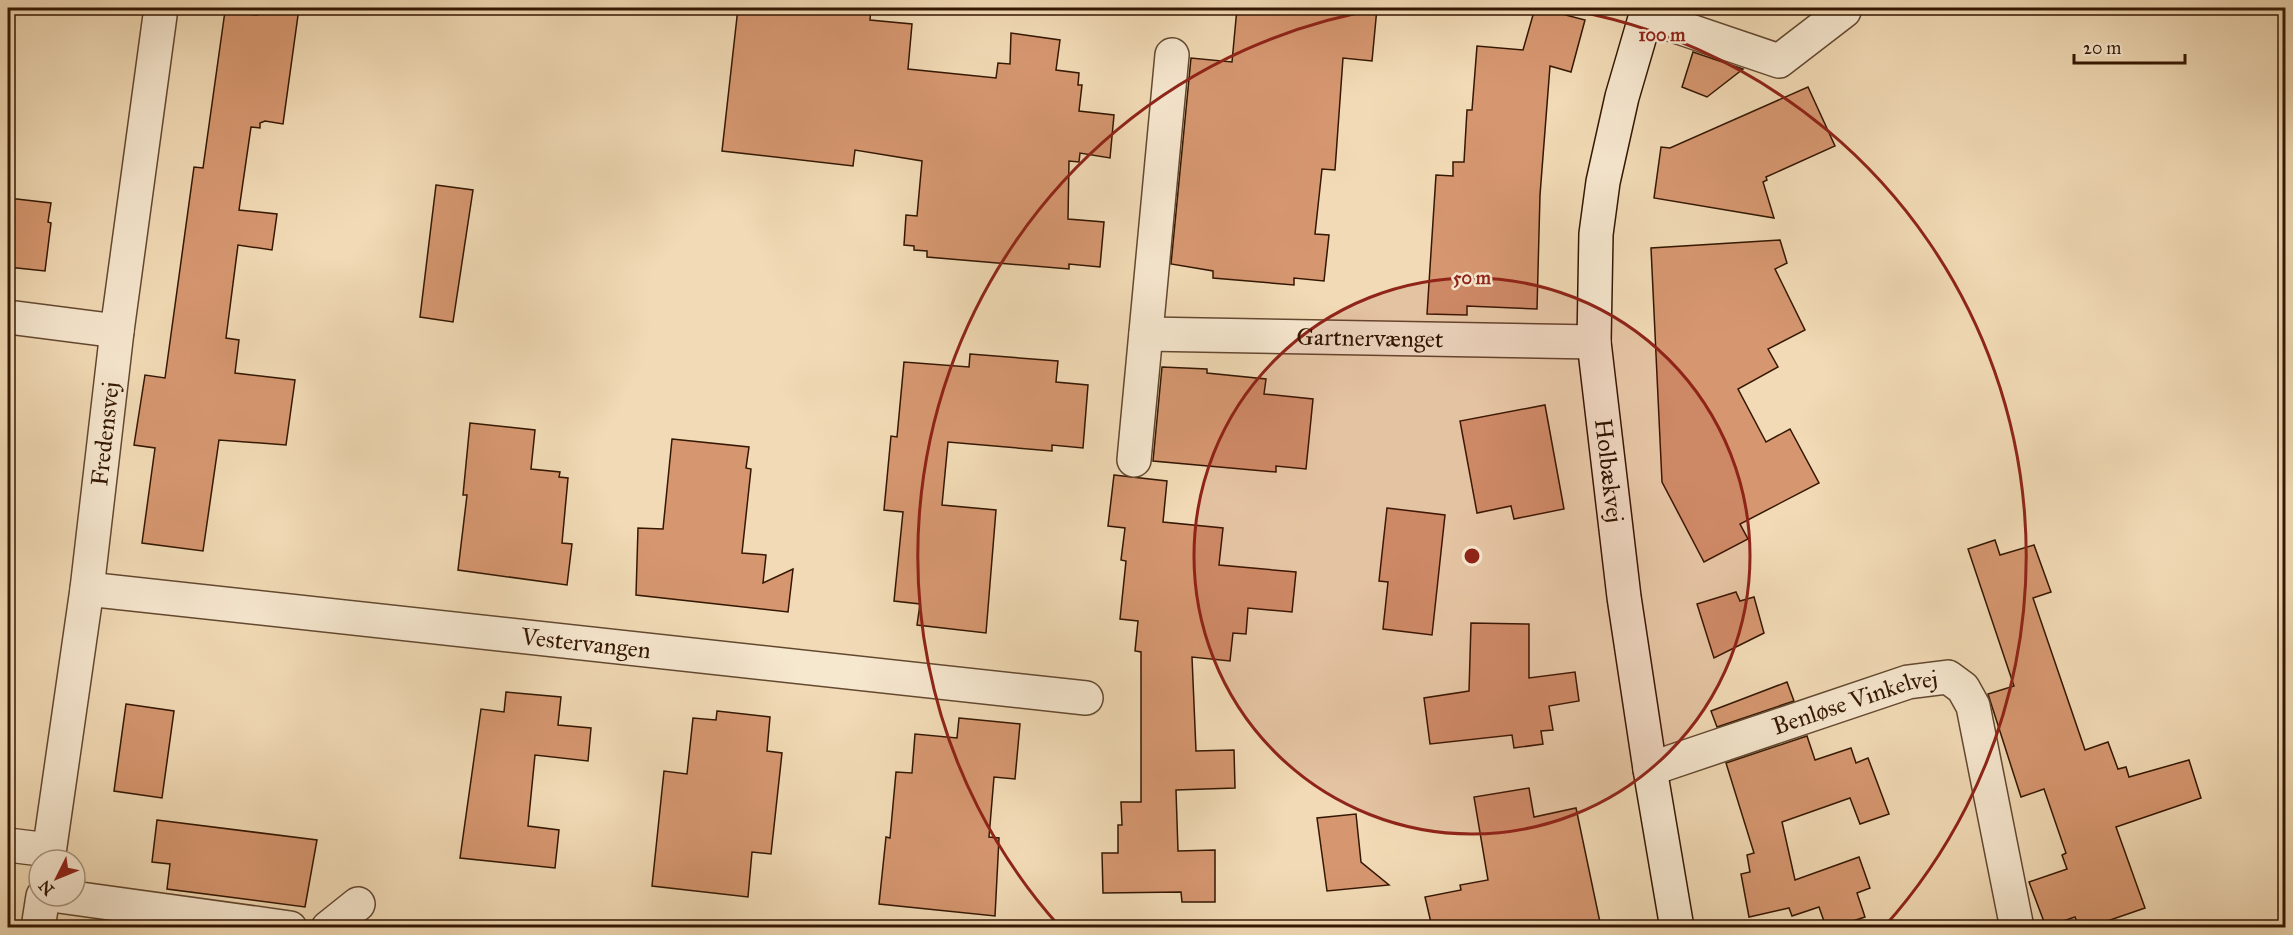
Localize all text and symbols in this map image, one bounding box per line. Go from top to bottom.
text: 100 m [1639,24,1686,46]
scale bar [2074,27,2185,65]
text: 20 m [2083,37,2121,59]
text: 50 m [1453,267,1492,289]
street label: Gartnervænget [1296,322,1444,354]
street label: Fredensvej [84,380,126,488]
street label: Holbækvej [1588,417,1630,525]
centre of rings [1462,546,1482,566]
street label: Vestervangen [519,621,652,665]
street label: Benløse Vinkelvej [1768,663,1939,742]
north arrow [27,848,87,908]
text: N [35,876,58,899]

